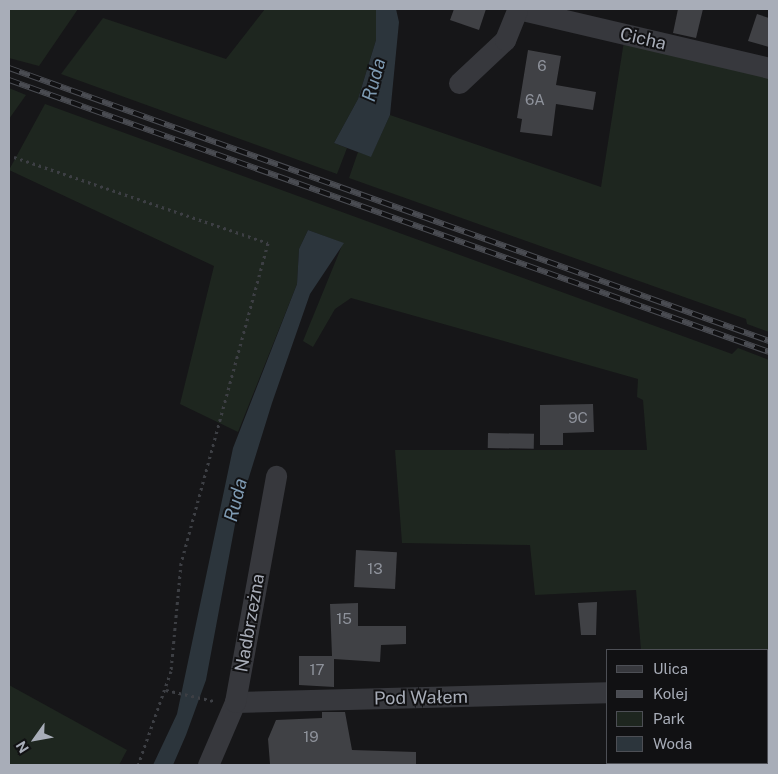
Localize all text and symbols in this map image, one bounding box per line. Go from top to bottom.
street label: Cicha [618,23,668,55]
water label: Ruda [357,56,391,104]
house number: 6 [537,57,547,75]
house number: 6A [525,91,545,109]
house number: 9C [568,409,588,427]
water label: Ruda [220,476,252,524]
house number: 13 [367,560,383,578]
street label: Nadbrzeżna [231,572,269,674]
house number: 15 [336,610,352,628]
legend [606,649,768,764]
text: Ulica [653,660,688,677]
house number: 17 [309,661,325,679]
text: Kolej [653,685,688,702]
street label: Pod Wałem [374,686,468,710]
text: Park [653,710,685,727]
north arrow [10,714,60,764]
house number: 19 [303,728,319,746]
text: Woda [653,735,692,752]
text: N [13,738,32,756]

